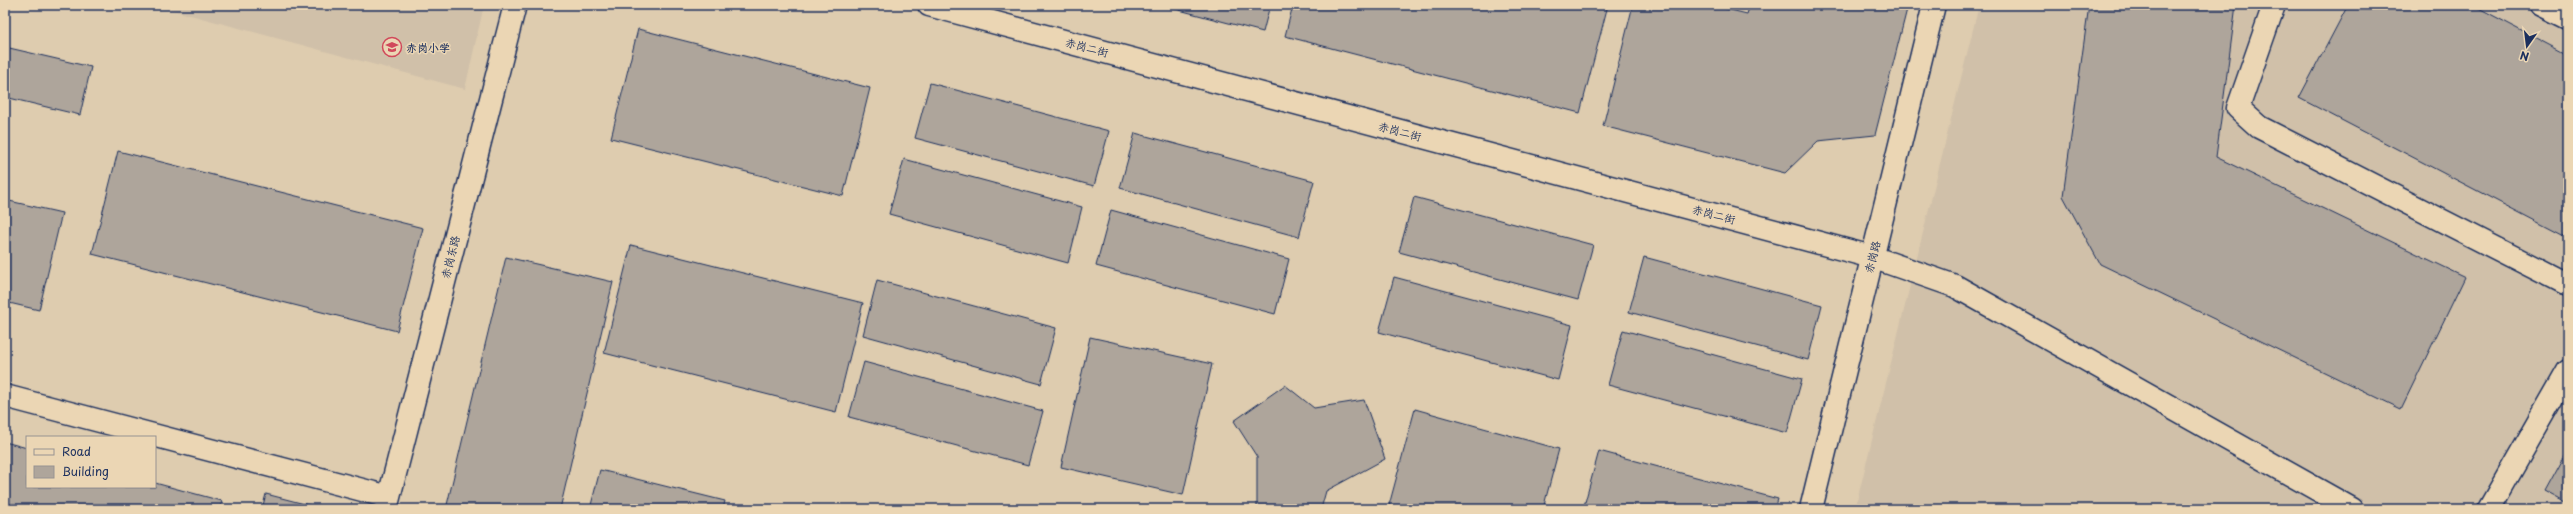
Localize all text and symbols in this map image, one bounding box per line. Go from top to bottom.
north arrow [2507,26,2547,66]
street label: 赤岗二街 [1064,33,1111,61]
school or university icon: 赤岗小学 [381,36,403,58]
place label: 赤岗小学 [406,39,450,56]
text: N [2518,47,2531,65]
street label: 赤岗二街 [1377,117,1424,145]
street label: 赤岗二街 [1691,200,1738,228]
street label: 赤岗东路 [436,234,464,280]
street label: 赤岗路 [1860,239,1884,275]
legend [26,436,156,488]
text: Road [62,442,91,460]
text: Building [62,462,109,480]

